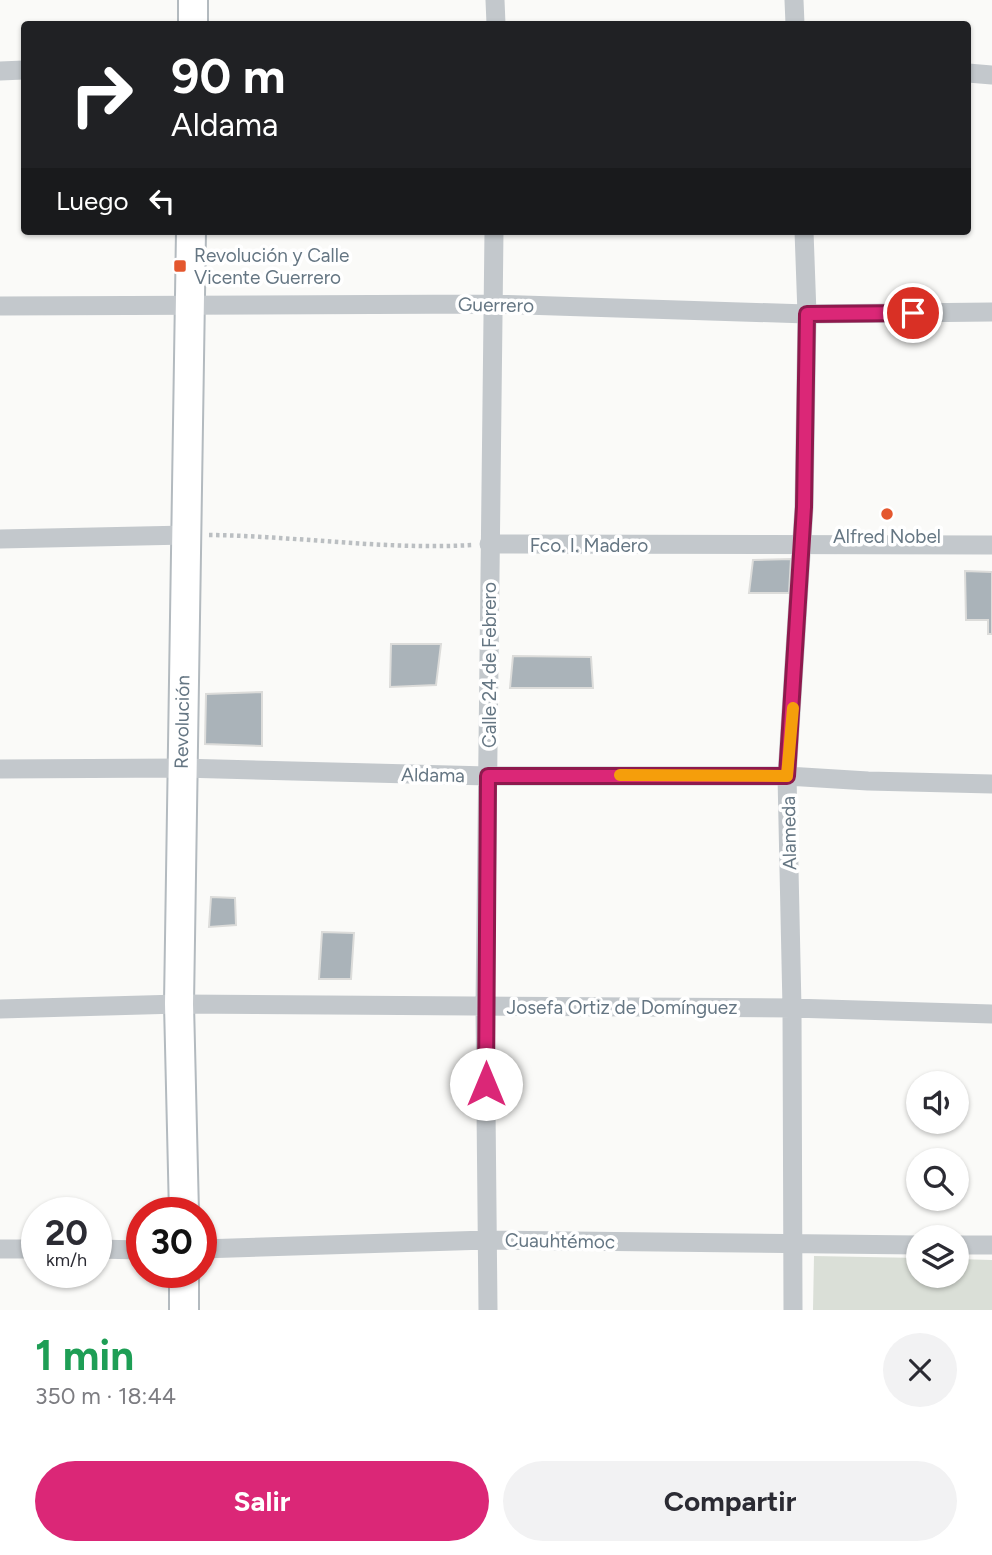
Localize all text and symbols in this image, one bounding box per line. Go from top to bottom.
text: 90 m [171,46,286,105]
icon: right [56,49,147,140]
text: Aldama [171,106,278,144]
icon: left [143,182,181,220]
text: Luego [56,185,129,217]
place label: Revolución y Calle Vicente Guerrero [194,244,349,289]
marker: Revolución y Calle Vicente Guerrero [172,258,188,274]
pin [883,283,943,343]
street label: Guerrero [458,293,534,317]
icon: arrive [894,294,932,332]
marker: Alfred Nobel [879,506,895,522]
place label: Alfred Nobel [833,525,941,548]
street label: Fco. I. Madero [530,534,648,557]
street label: Calle 24 de Febrero [478,582,501,748]
street label: Revolución [170,675,194,769]
street label: Aldama [401,763,465,787]
street label: Alameda [777,796,801,870]
street label: Josefa Ortiz de Domínguez [506,996,738,1019]
position arrow [449,1047,523,1121]
map controls [906,1071,969,1288]
button: sound [906,1071,969,1134]
button: search [906,1148,969,1211]
speed limit sign: 30 [126,1197,217,1288]
text: 20 [45,1212,88,1254]
button: layers [906,1225,969,1288]
street label: Cuauhtémoc [505,1229,615,1253]
text: km/h [46,1249,87,1271]
text: 1 min [35,1330,134,1381]
button: close [883,1333,957,1407]
text: 350 m · 18:44 [35,1382,176,1410]
button: Salir [35,1461,489,1541]
button: Compartir [503,1461,957,1541]

